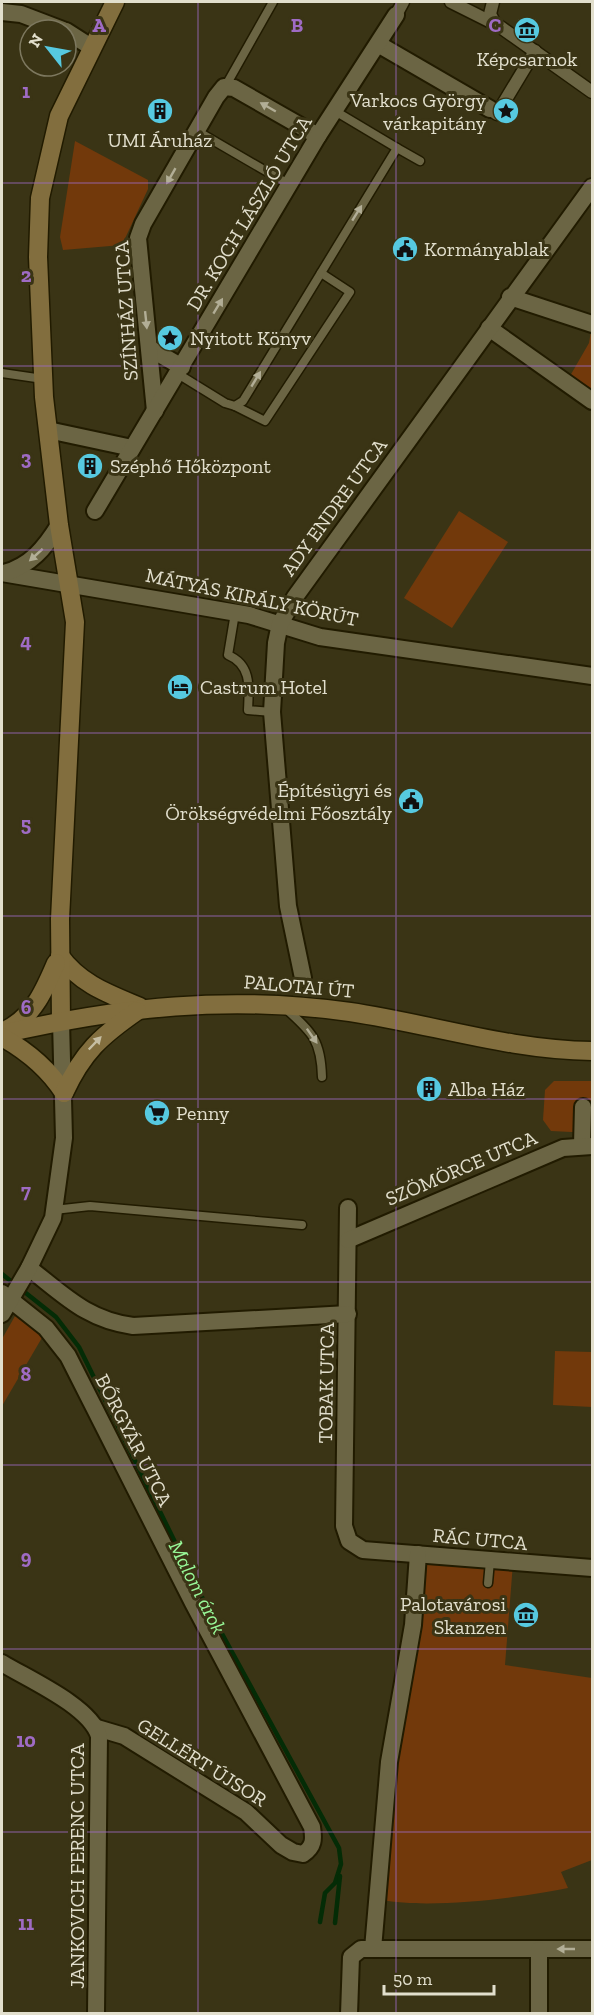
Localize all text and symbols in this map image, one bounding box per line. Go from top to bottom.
text: A [92,13,106,37]
text: B [291,13,303,37]
text: C [489,13,502,37]
museum icon: Képcsarnok [512,15,542,45]
north arrow [18,18,78,78]
text: N [24,30,47,51]
place label: Képcsarnok [476,47,578,71]
text: 1 [22,79,30,103]
place label: Varkocs György várkapitány [349,88,487,135]
building icon: UMI Áruház [145,96,175,126]
place icon: Varkocs György várkapitány [491,96,521,126]
one-way arrow [259,102,276,112]
street label: DR. KOCH LÁSZLÓ UTCA [181,110,317,315]
place label: UMI Áruház [107,128,213,152]
one-way arrow [166,168,176,185]
one-way arrow [352,205,363,221]
public building icon: Kormányablak [390,234,420,264]
place label: Kormányablak [424,237,550,261]
street label: SZÍNHÁZ UTCA [109,239,143,382]
text: 2 [21,263,32,287]
one-way arrow [213,298,224,314]
one-way arrow [141,310,151,329]
place icon: Nyitott Könyv [155,323,185,353]
place label: Nyitott Könyv [190,326,311,350]
one-way arrow [250,371,261,387]
street label: ADY ENDRE UTCA [276,433,393,580]
text: 3 [21,446,32,470]
building icon: Széphő Hőközpont [75,451,105,481]
place label: Széphő Hőközpont [110,454,271,478]
one-way arrow [28,548,43,562]
street label: MÁTYÁS KIRÁLY KÖRÚT [144,563,360,631]
text: 4 [20,629,32,653]
hotel icon: Castrum Hotel [165,672,195,702]
place label: Castrum Hotel [200,675,327,699]
place label: Építésügyi és Örökségvédelmi Főosztály [165,778,393,825]
public building icon: Építésügyi és Örökségvédelmi Főosztály [396,786,426,816]
text: 5 [21,812,31,836]
street label: PALOTAI ÚT [243,969,355,1003]
text: 6 [21,995,32,1019]
one-way arrow [306,1027,318,1043]
one-way arrow [88,1036,102,1051]
building icon: Alba Ház [414,1074,444,1104]
place label: Alba Ház [448,1077,525,1101]
supermarket icon: Penny [142,1098,172,1128]
place label: Penny [176,1101,230,1125]
street label: SZÖMÖRCE UTCA [382,1125,541,1211]
text: 7 [21,1179,31,1203]
street label: TOBAK UTCA [313,1321,339,1444]
text: 8 [21,1362,32,1386]
street label: BŐRGYÁR UTCA [90,1370,178,1511]
street label: RÁC UTCA [432,1523,529,1555]
water label: Malom árok [164,1536,232,1638]
text: 9 [21,1545,32,1569]
place label: Palotavárosi Skanzen [400,1592,507,1639]
museum icon: Palotavárosi Skanzen [511,1600,541,1630]
street label: GELLÉRT ÚJSOR [133,1713,272,1812]
text: 10 [16,1728,36,1752]
street label: JANKOVICH FERENC UTCA [65,1742,89,1989]
text: 11 [18,1911,34,1935]
one-way arrow [556,1944,575,1954]
scale bar [384,1958,494,1996]
text: 50 m [393,1968,433,1990]

